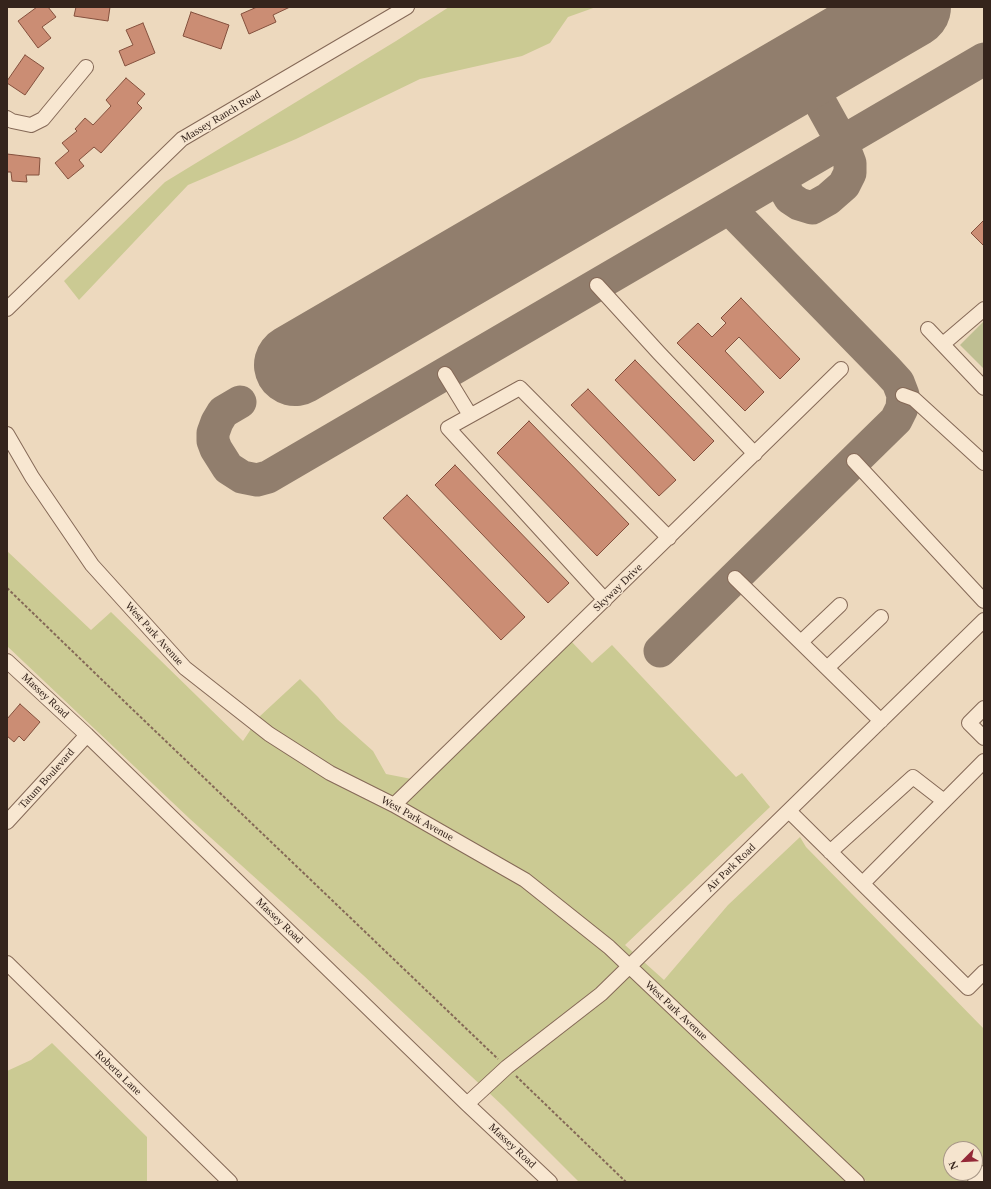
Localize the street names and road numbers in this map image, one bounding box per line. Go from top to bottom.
street label: Massey Ranch Road [179,88,263,146]
street label: Skyway Drive [591,561,645,615]
street label: West Park Avenue [122,600,186,668]
street label: Massey Road [19,671,71,721]
street label: Tatum Boulevard [16,746,78,812]
street label: West Park Avenue [378,794,456,844]
street label: Air Park Road [704,841,758,895]
street label: Massey Road [253,896,305,946]
street label: West Park Avenue [642,979,710,1043]
street label: Roberta Lane [92,1048,144,1098]
street label: Massey Road [486,1121,538,1171]

